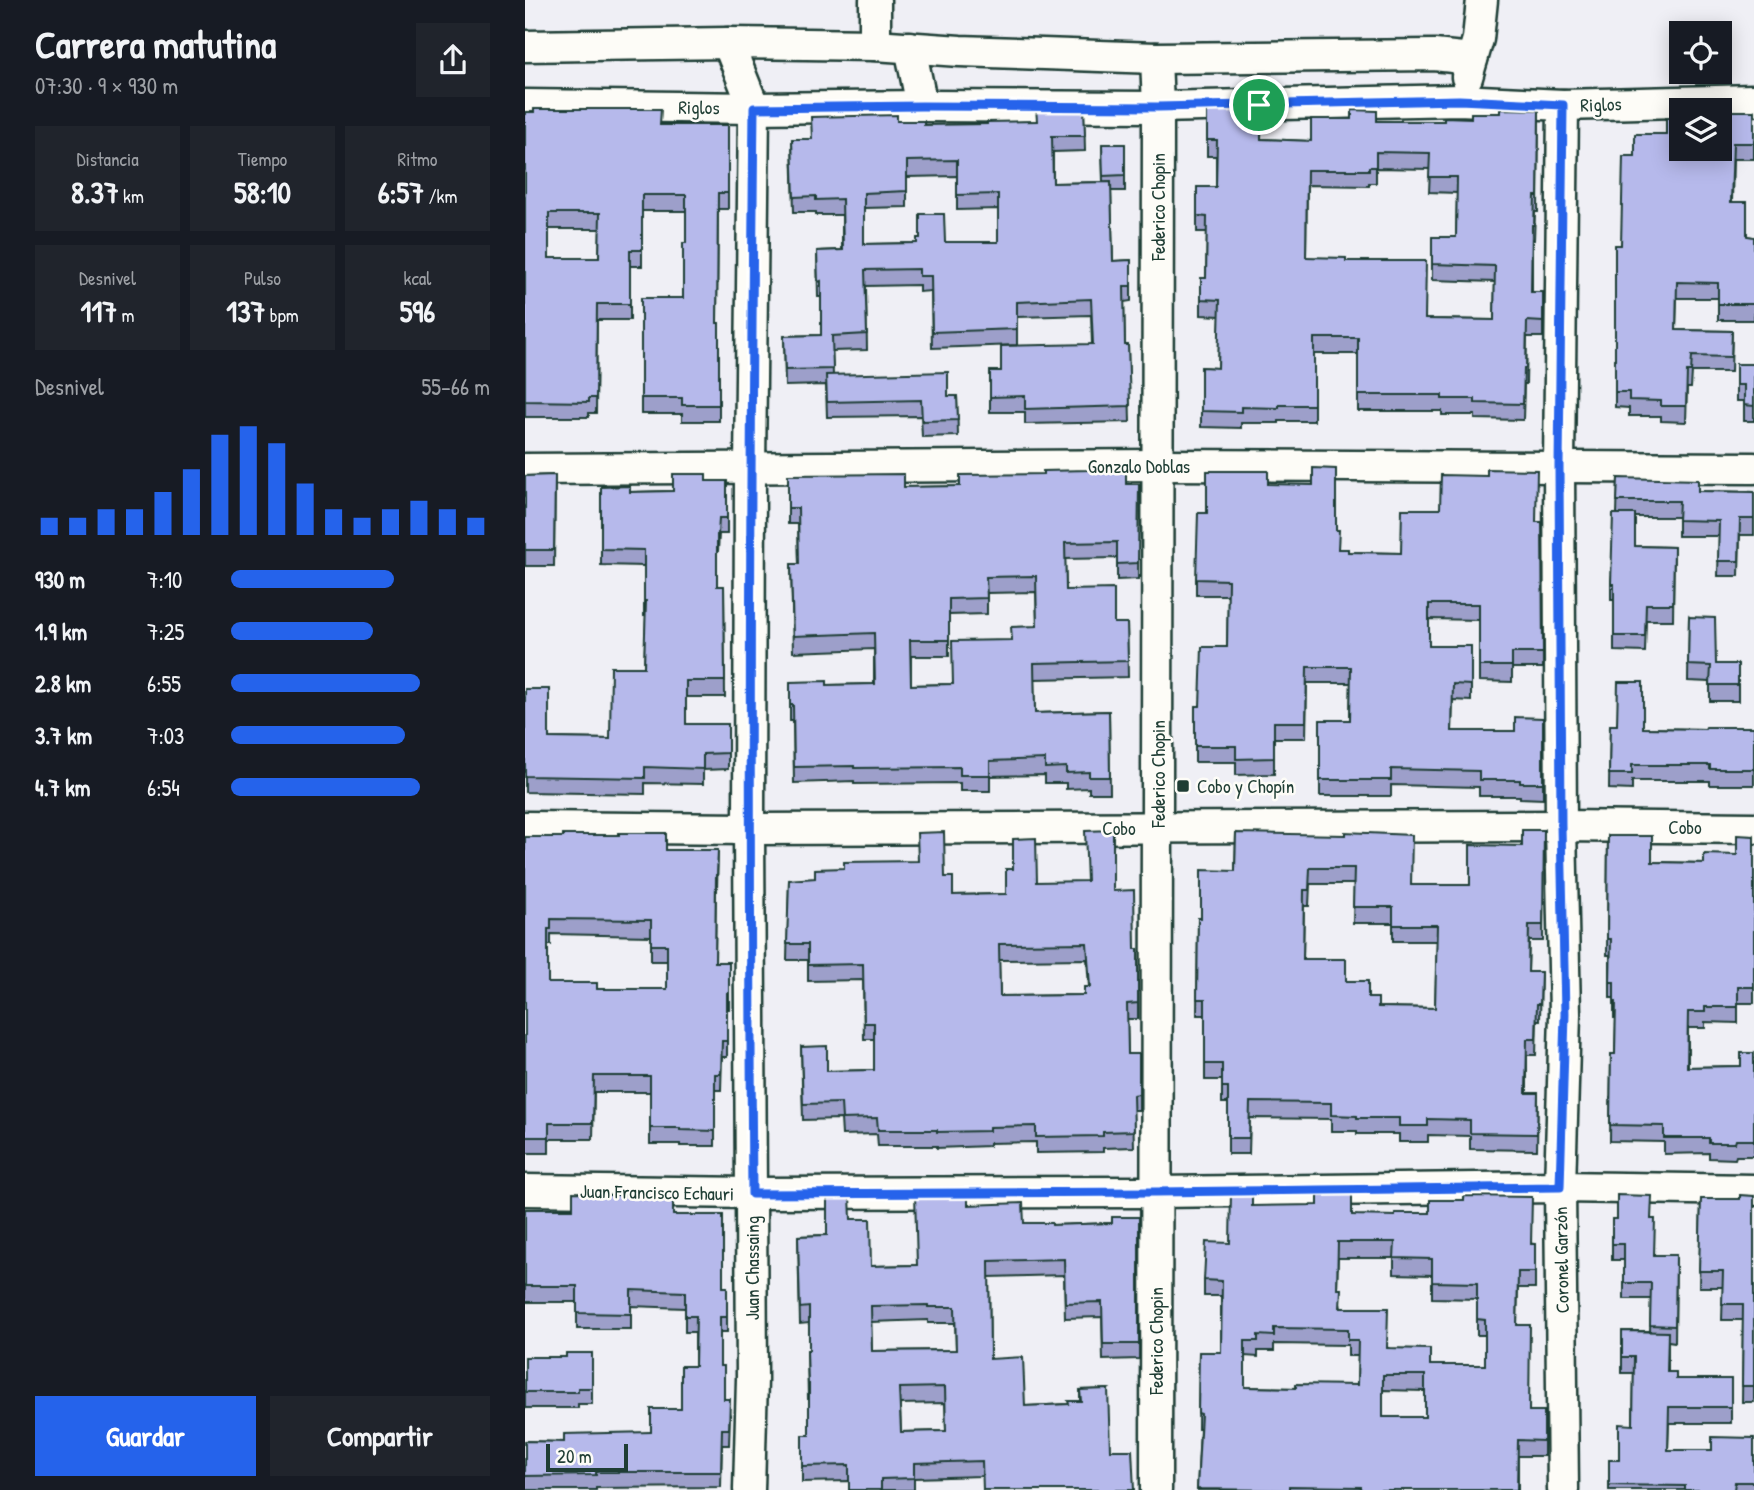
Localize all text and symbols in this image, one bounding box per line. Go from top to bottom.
text: Carrera matutina [35,18,276,70]
map controls [1669,21,1732,161]
button: locate [1669,21,1732,84]
button: share [416,23,490,97]
text: 07:30 · 9 × 930 m [35,70,178,101]
pin [1229,75,1289,135]
icon: arrive [1240,86,1278,124]
street label: Riglos [1580,90,1622,118]
street label: Riglos [678,94,720,120]
button: layers [1669,98,1732,161]
text: Distancia [76,146,139,172]
text: Tiempo [238,146,287,172]
text: Ritmo [398,146,438,172]
street label: Federico Chopin [1145,153,1171,262]
text: 8.37 [71,172,119,212]
text: 58:10 [234,172,291,212]
text: 6:57 [378,172,424,212]
text: km [119,183,144,209]
text: /km [424,183,457,209]
text: Desnivel [79,265,136,291]
text: Pulso [244,265,281,291]
text: kcal [404,265,431,291]
text: 117 [81,291,117,331]
text: 137 [226,291,265,331]
text: 596 [400,291,435,331]
text: m [117,302,134,328]
text: bpm [265,302,299,328]
text: Desnivel [35,371,104,402]
text: 55–66 m [422,371,490,402]
street label: Gonzalo Doblas [1088,453,1190,479]
text: 930 m [35,564,85,595]
text: 7:10 [147,564,182,595]
text: 1.9 km [35,616,87,647]
text: 7:25 [147,616,184,647]
text: 2.8 km [35,668,91,699]
text: 6:55 [147,668,181,699]
text: 3.7 km [35,720,92,751]
text: 7:03 [147,720,184,751]
street label: Federico Chopin [1145,720,1171,829]
text: 4.7 km [35,772,90,803]
text: 6:54 [147,772,180,803]
place label: Cobo y Chopín [1197,773,1294,799]
marker: Cobo y Chopín [1175,778,1191,794]
street label: Cobo [1668,814,1702,840]
street label: Cobo [1102,815,1136,841]
street label: Juan Francisco Echauri [580,1178,734,1206]
street label: Coronel Garzón [1547,1206,1575,1314]
street label: Juan Chassaing [739,1216,765,1320]
street label: Federico Chopin [1143,1287,1169,1396]
button: Guardar [35,1396,256,1476]
button: Compartir [270,1396,490,1476]
scale bar [546,1441,628,1473]
text: 20 m [557,1443,592,1469]

